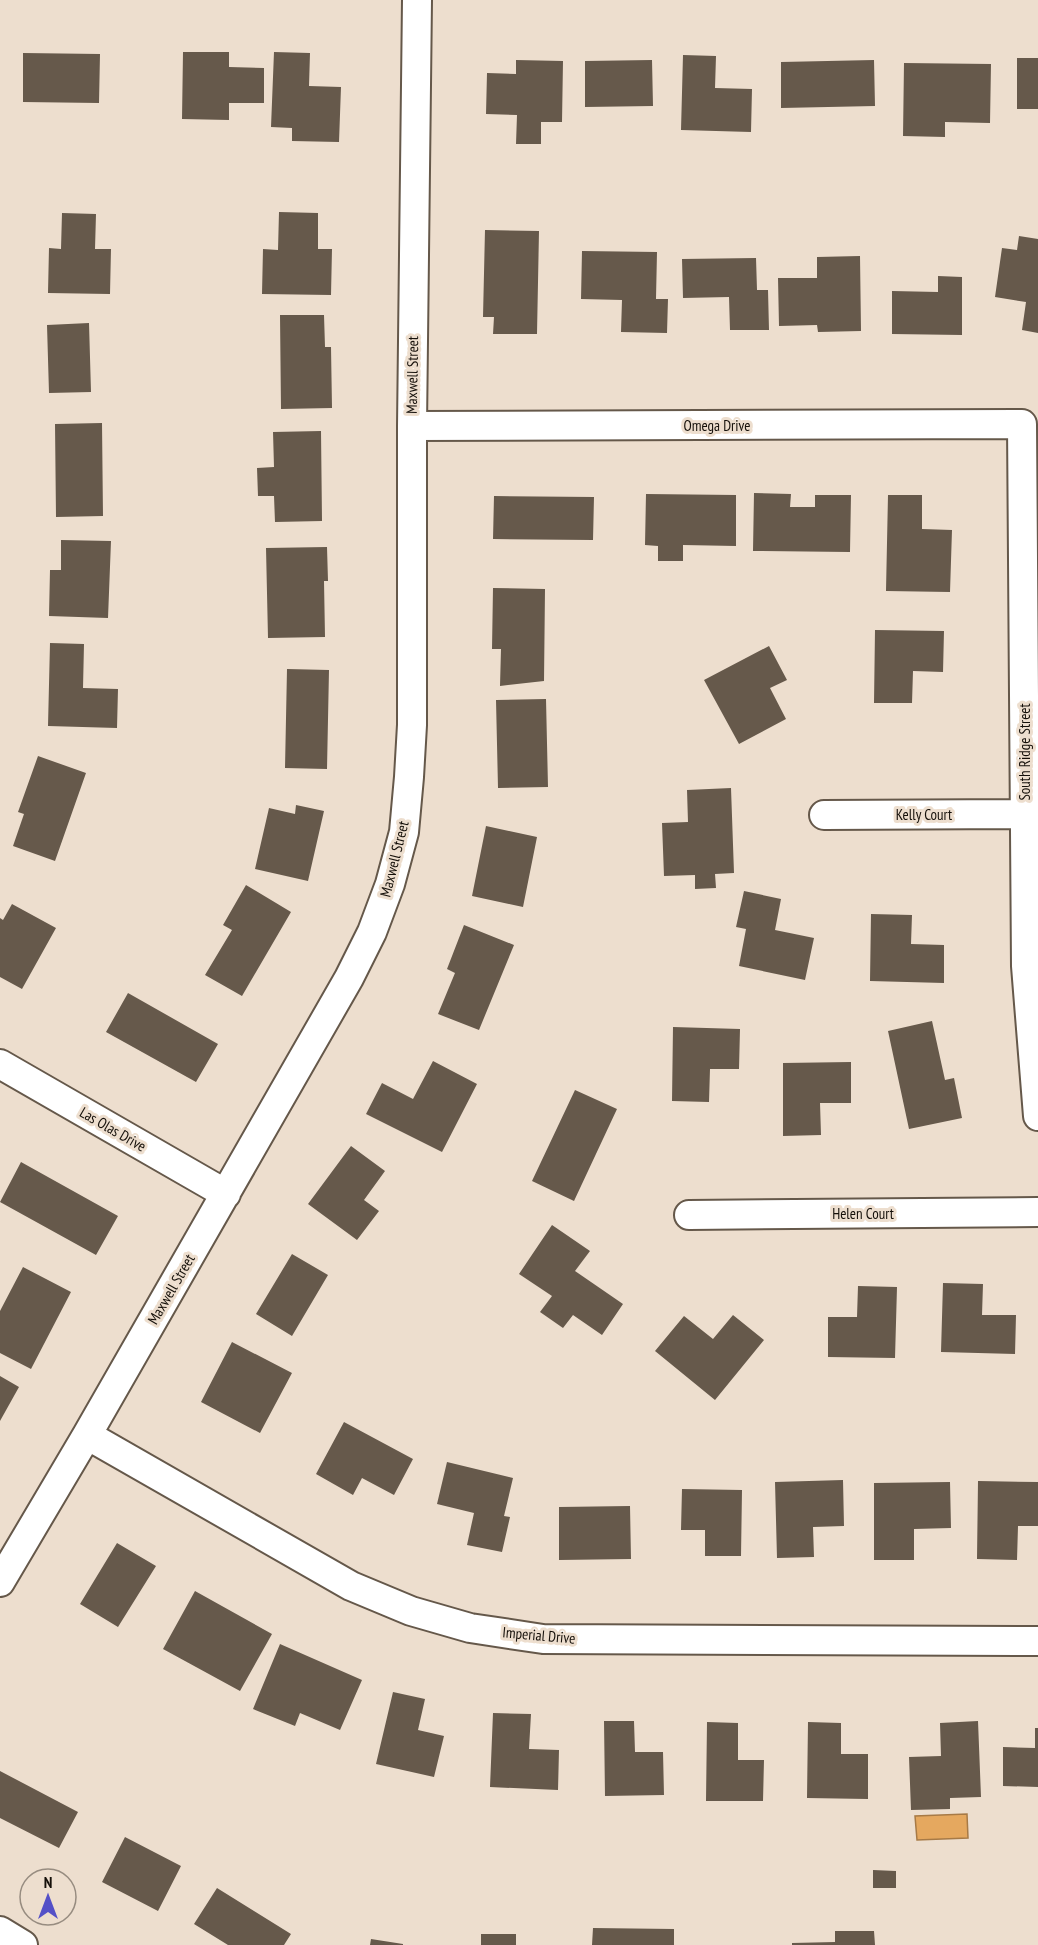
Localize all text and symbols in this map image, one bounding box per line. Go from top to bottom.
street label: Maxwell Street [402,336,422,414]
street label: Omega Drive [684,416,751,435]
street label: South Ridge Street [1015,703,1034,801]
street label: Kelly Court [896,805,952,824]
street label: Maxwell Street [375,819,413,899]
street label: Las Olas Drive [76,1102,150,1156]
street label: Helen Court [832,1204,894,1223]
street label: Maxwell Street [143,1251,199,1327]
street label: Imperial Drive [502,1622,576,1648]
north arrow [18,1867,78,1927]
text: N [44,1872,52,1892]

